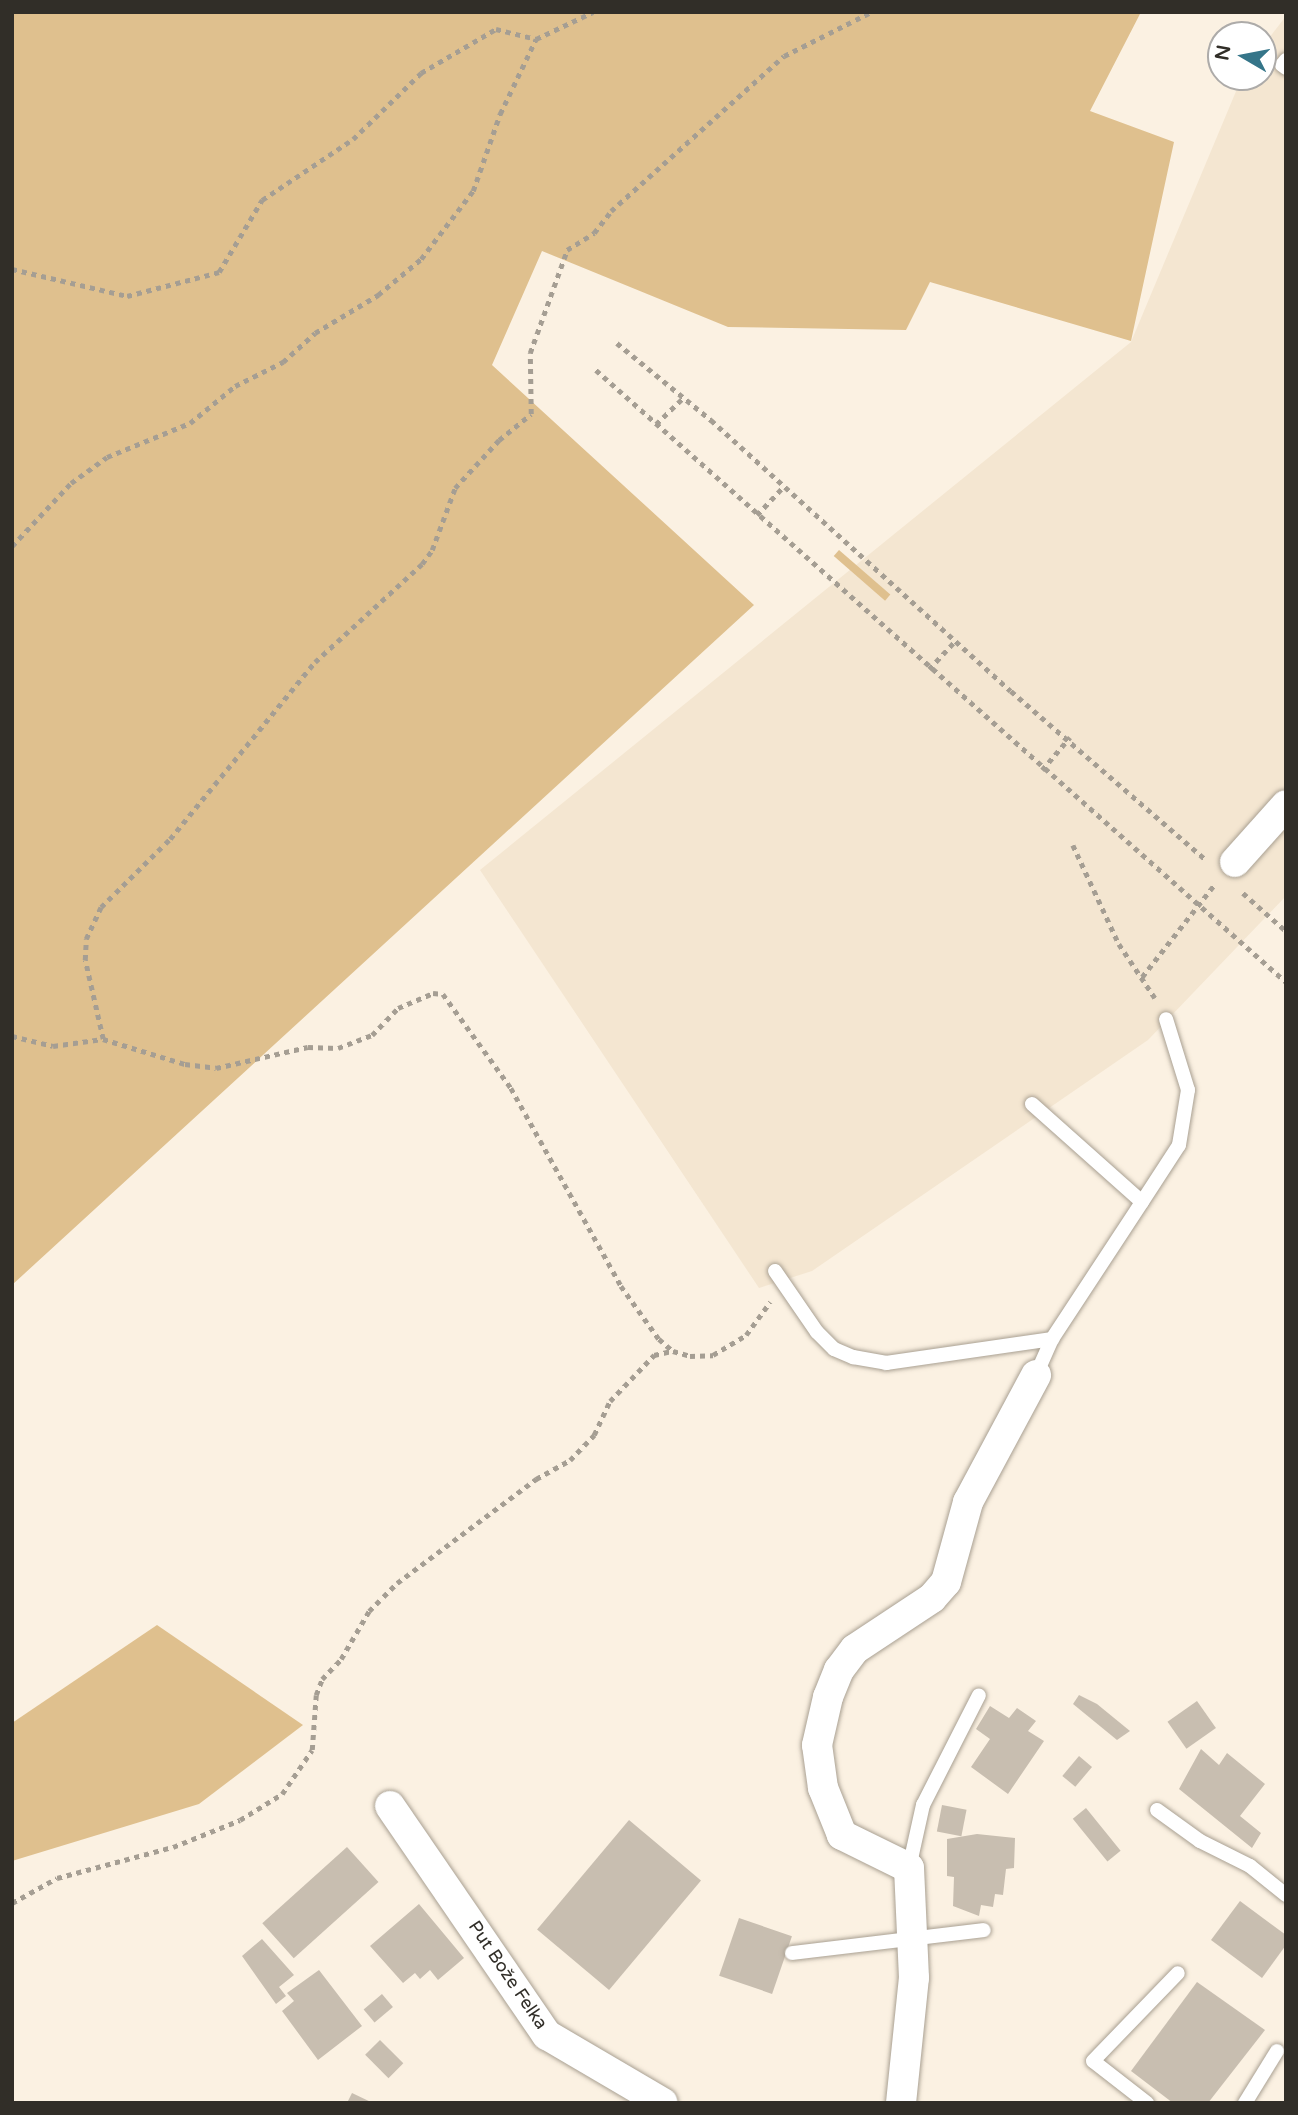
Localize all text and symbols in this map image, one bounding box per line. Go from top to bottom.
north arrow [1207,21,1277,91]
text: N [1211,43,1235,62]
street label: Put Bože Felka [464,1917,552,2033]

